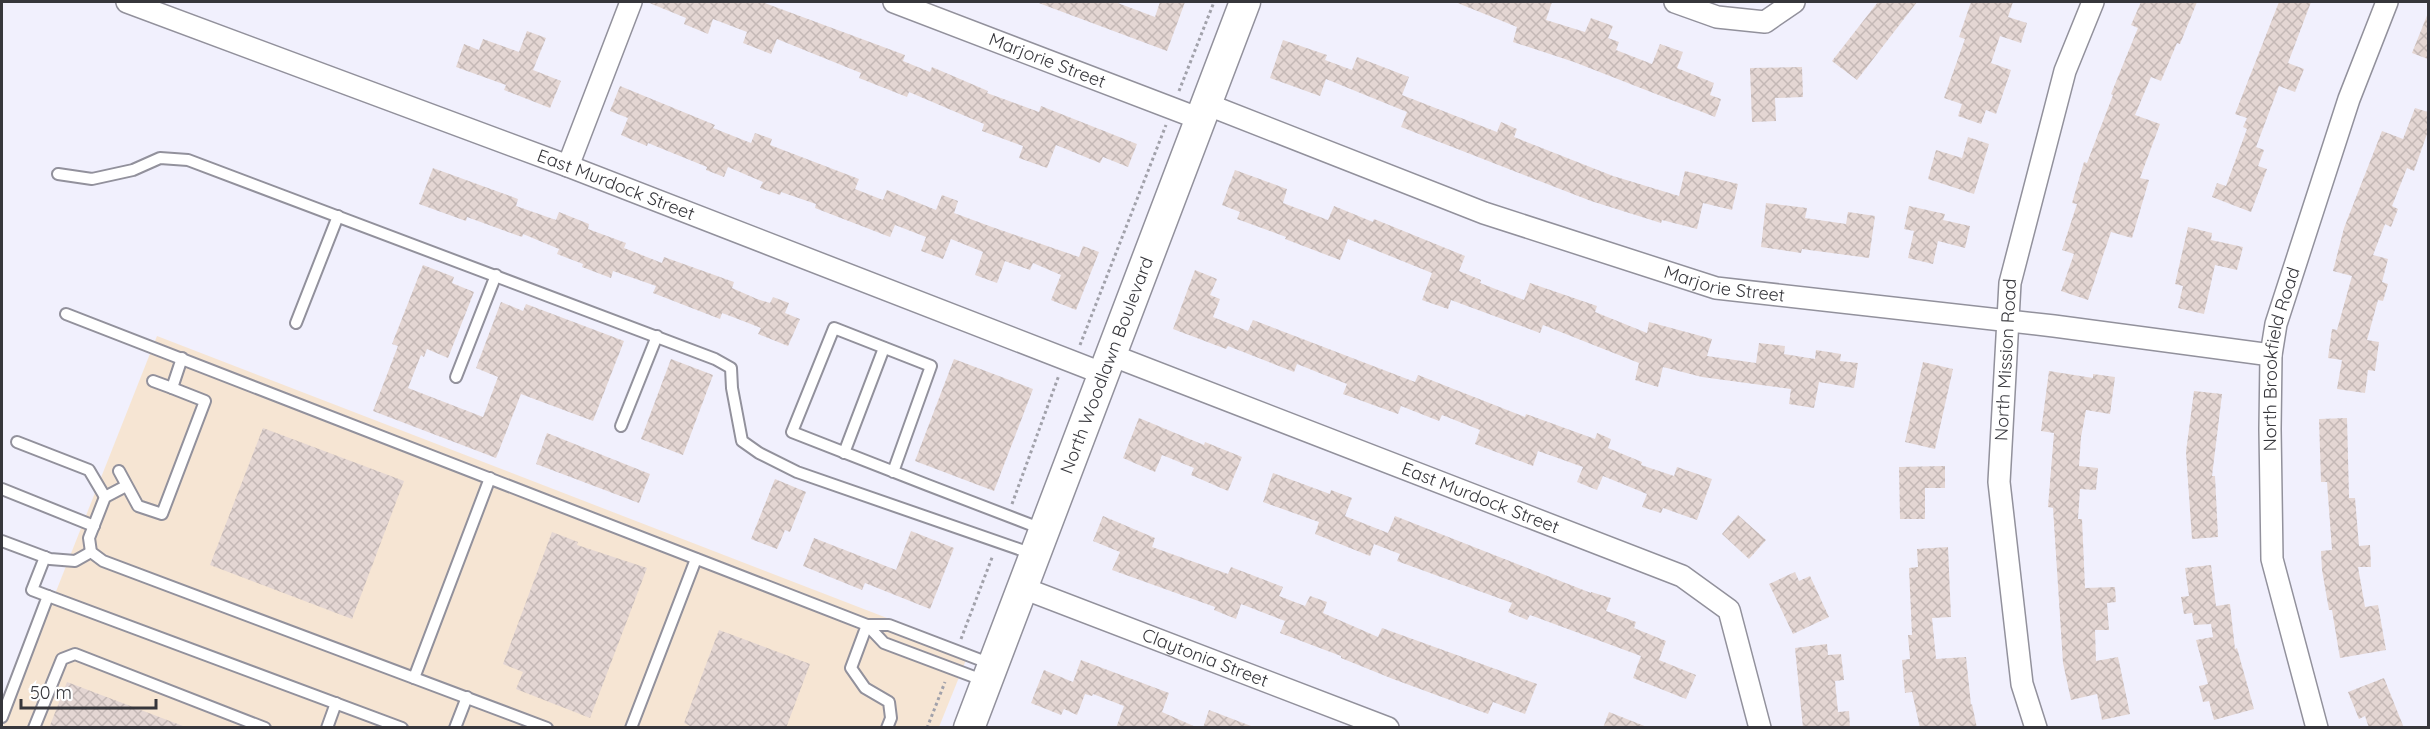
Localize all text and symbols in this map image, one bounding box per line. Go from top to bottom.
street label: Marjorie Street [986,27,1109,93]
street label: East Murdock Street [534,144,698,225]
street label: North Woodlawn Boulevard [1055,253,1158,477]
street label: Marjorie Street [1661,260,1786,307]
street label: North Brookfield Road [2258,264,2305,452]
street label: North Mission Road [1989,278,2021,441]
street label: East Murdock Street [1398,457,1563,538]
street label: Claytonia Street [1139,623,1272,692]
scale bar [21,672,156,710]
text: 50 m [30,681,72,704]

